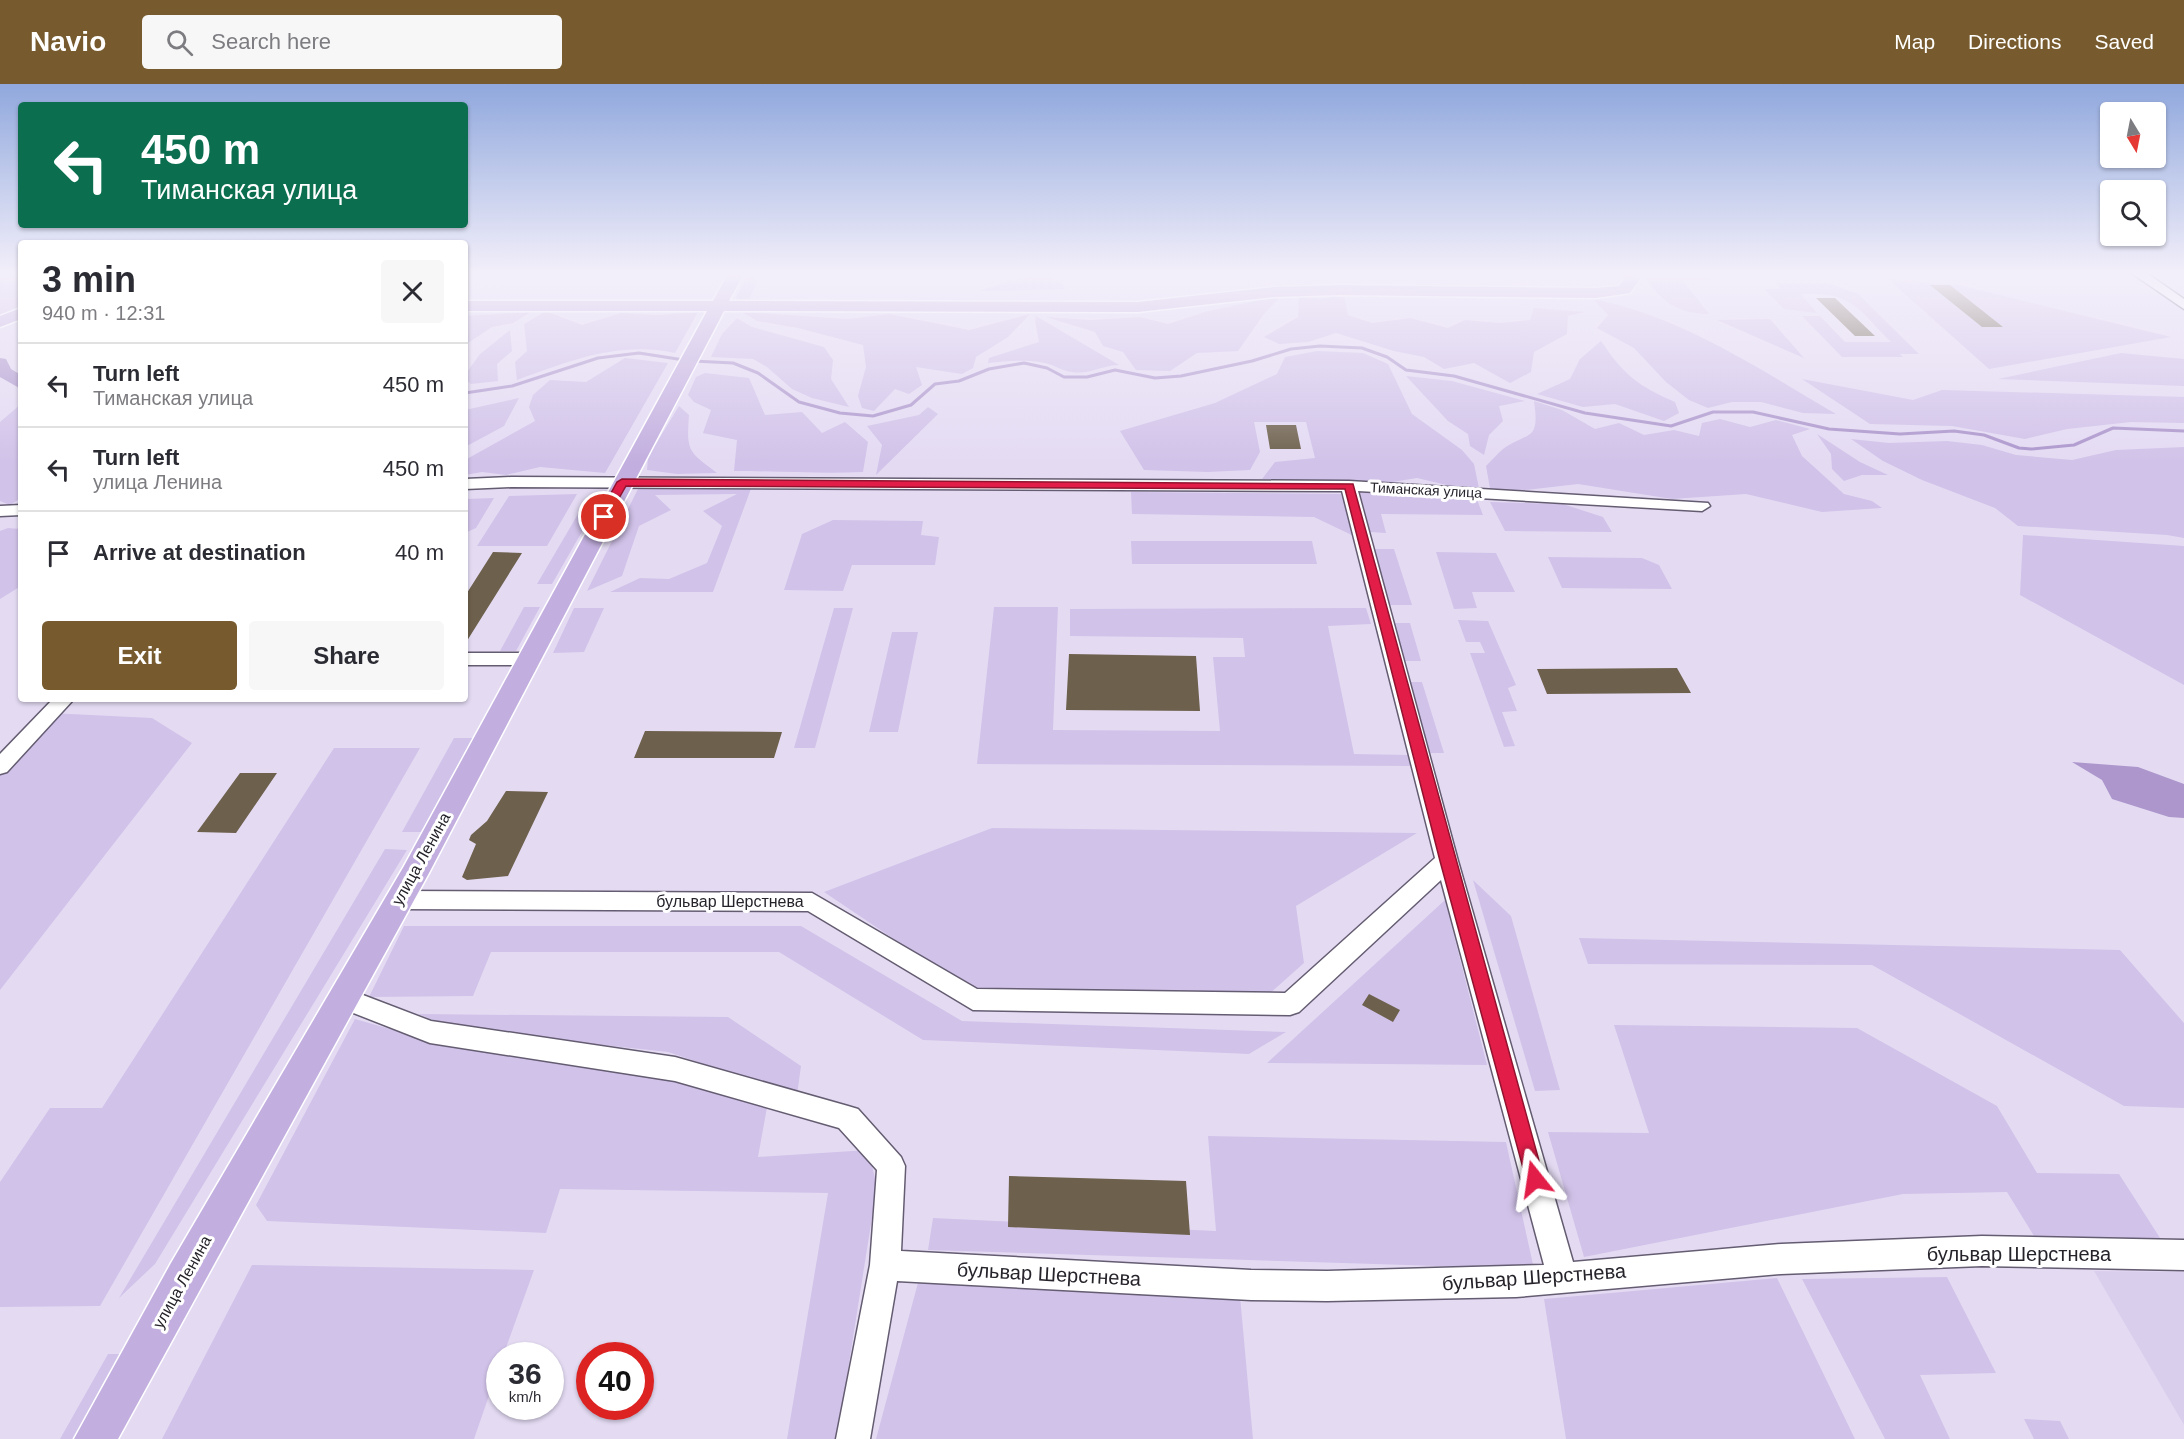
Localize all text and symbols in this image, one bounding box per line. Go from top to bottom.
search box [142,15,562,69]
text: Navio [30,26,106,57]
icon: search [163,26,196,59]
text: Search here [211,29,331,54]
text: Map [1894,30,1935,53]
text: Directions [1968,30,2061,53]
text: Saved [2094,30,2154,53]
north arrow [2100,102,2166,168]
map controls [2100,102,2166,246]
icon: left [42,126,120,204]
text: 450 m [141,126,260,173]
text: Тиманская улица [141,175,357,205]
button: search [2100,180,2166,246]
text: 3 min [42,259,136,300]
button: close [381,260,444,323]
text: 940 m · 12:31 [42,302,165,324]
text: Turn left [93,361,179,386]
icon: left [42,369,75,402]
text: 450 m [383,372,444,397]
text: Тиманская улица [93,387,253,409]
text: Turn left [93,445,179,470]
icon: left [42,453,75,486]
text: 450 m [383,456,444,481]
text: улица Ленина [93,471,222,493]
street label: Тиманская улица [1370,479,1483,501]
pin [578,491,629,542]
icon: arrive [587,500,620,533]
icon: arrive [42,537,75,570]
text: Arrive at destination [93,540,306,565]
text: 40 m [395,540,444,565]
button: Exit [42,621,237,690]
button: Share [249,621,444,690]
street label: улица Ленина [389,810,454,908]
street label: бульвар Шерстнева [656,893,804,910]
position arrow [1503,1147,1567,1211]
street label: улица Ленина [150,1233,215,1331]
street label: бульвар Шерстнева [1927,1243,2112,1265]
street label: бульвар Шерстнева [956,1258,1142,1290]
street label: бульвар Шерстнева [1441,1260,1628,1294]
speed limit sign: 40 [576,1342,654,1420]
text: 36 [508,1357,542,1390]
text: km/h [509,1388,541,1405]

